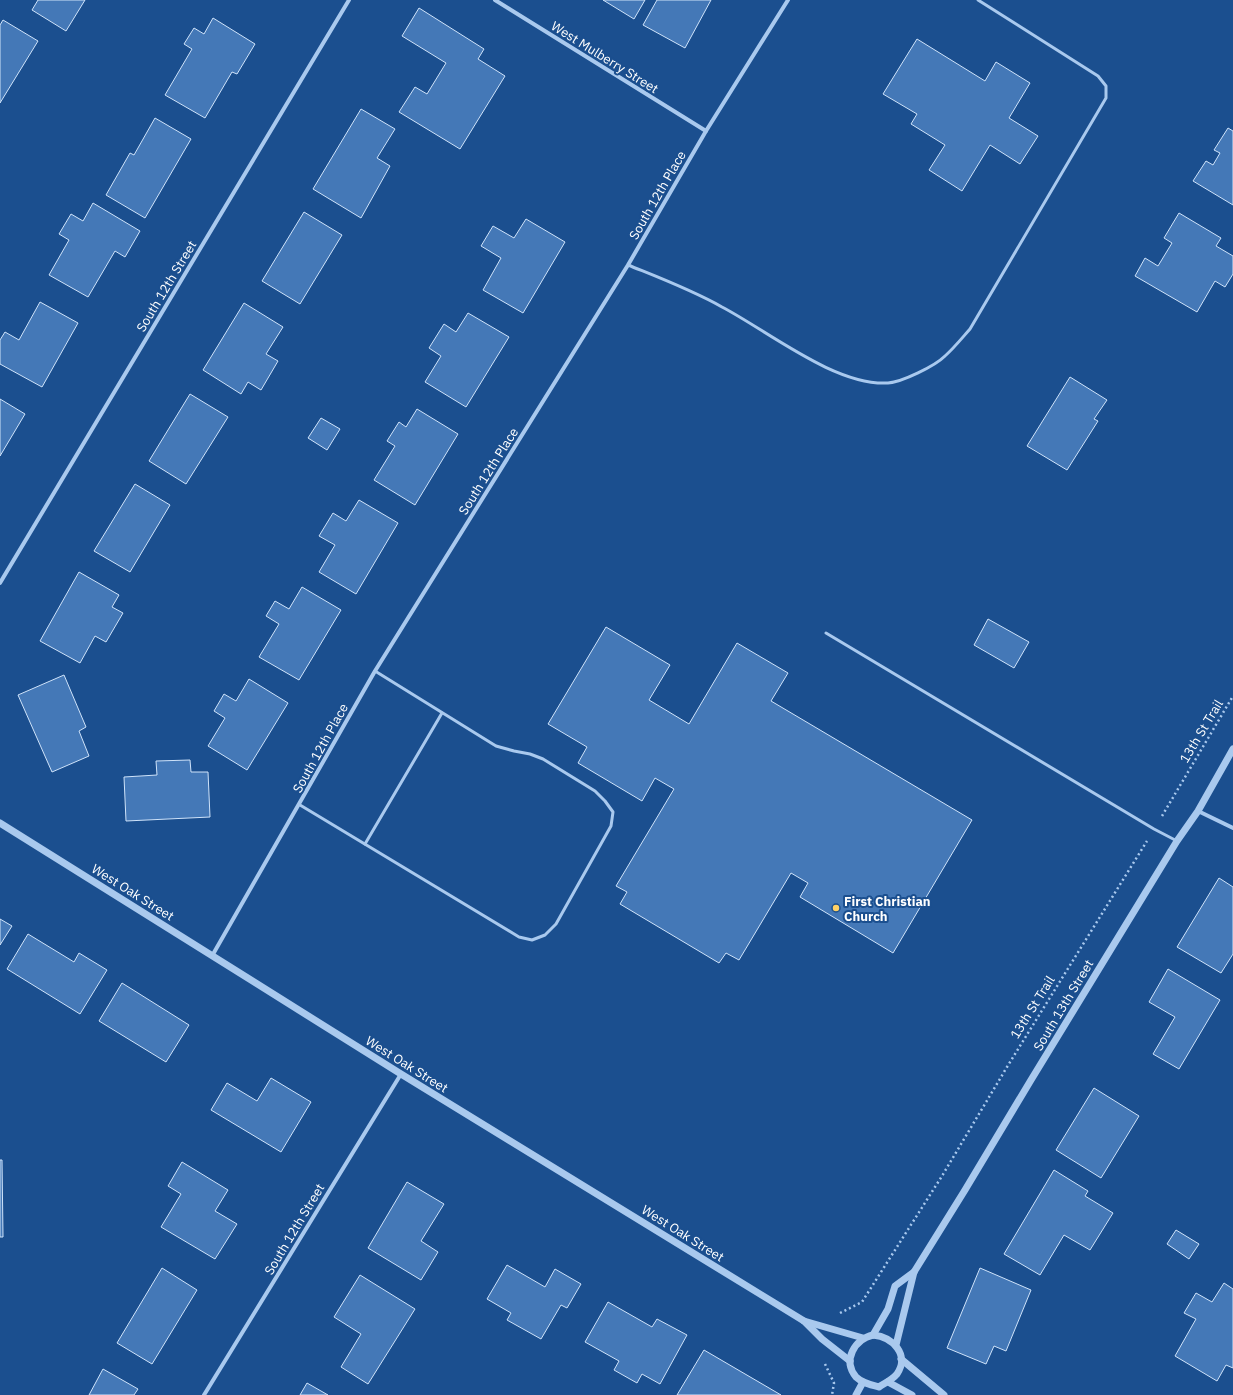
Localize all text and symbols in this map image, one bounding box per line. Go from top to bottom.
street label: West Mulberry Street [548,18,662,97]
street label: South 12th Place [625,148,690,243]
street label: South 12th Street [132,238,200,335]
street label: South 12th Place [455,424,522,518]
street label: 13th St Trail [1176,696,1227,766]
street label: South 12th Place [289,700,352,796]
street label: West Oak Street [88,860,177,925]
place label: First Christian Church [844,893,931,925]
marker: First Christian Church [831,903,841,913]
street label: South 13th Street [1029,957,1097,1054]
street label: 13th St Trail [1006,972,1059,1042]
street label: West Oak Street [362,1032,451,1097]
street label: South 12th Street [260,1181,328,1278]
street label: West Oak Street [638,1201,727,1266]

